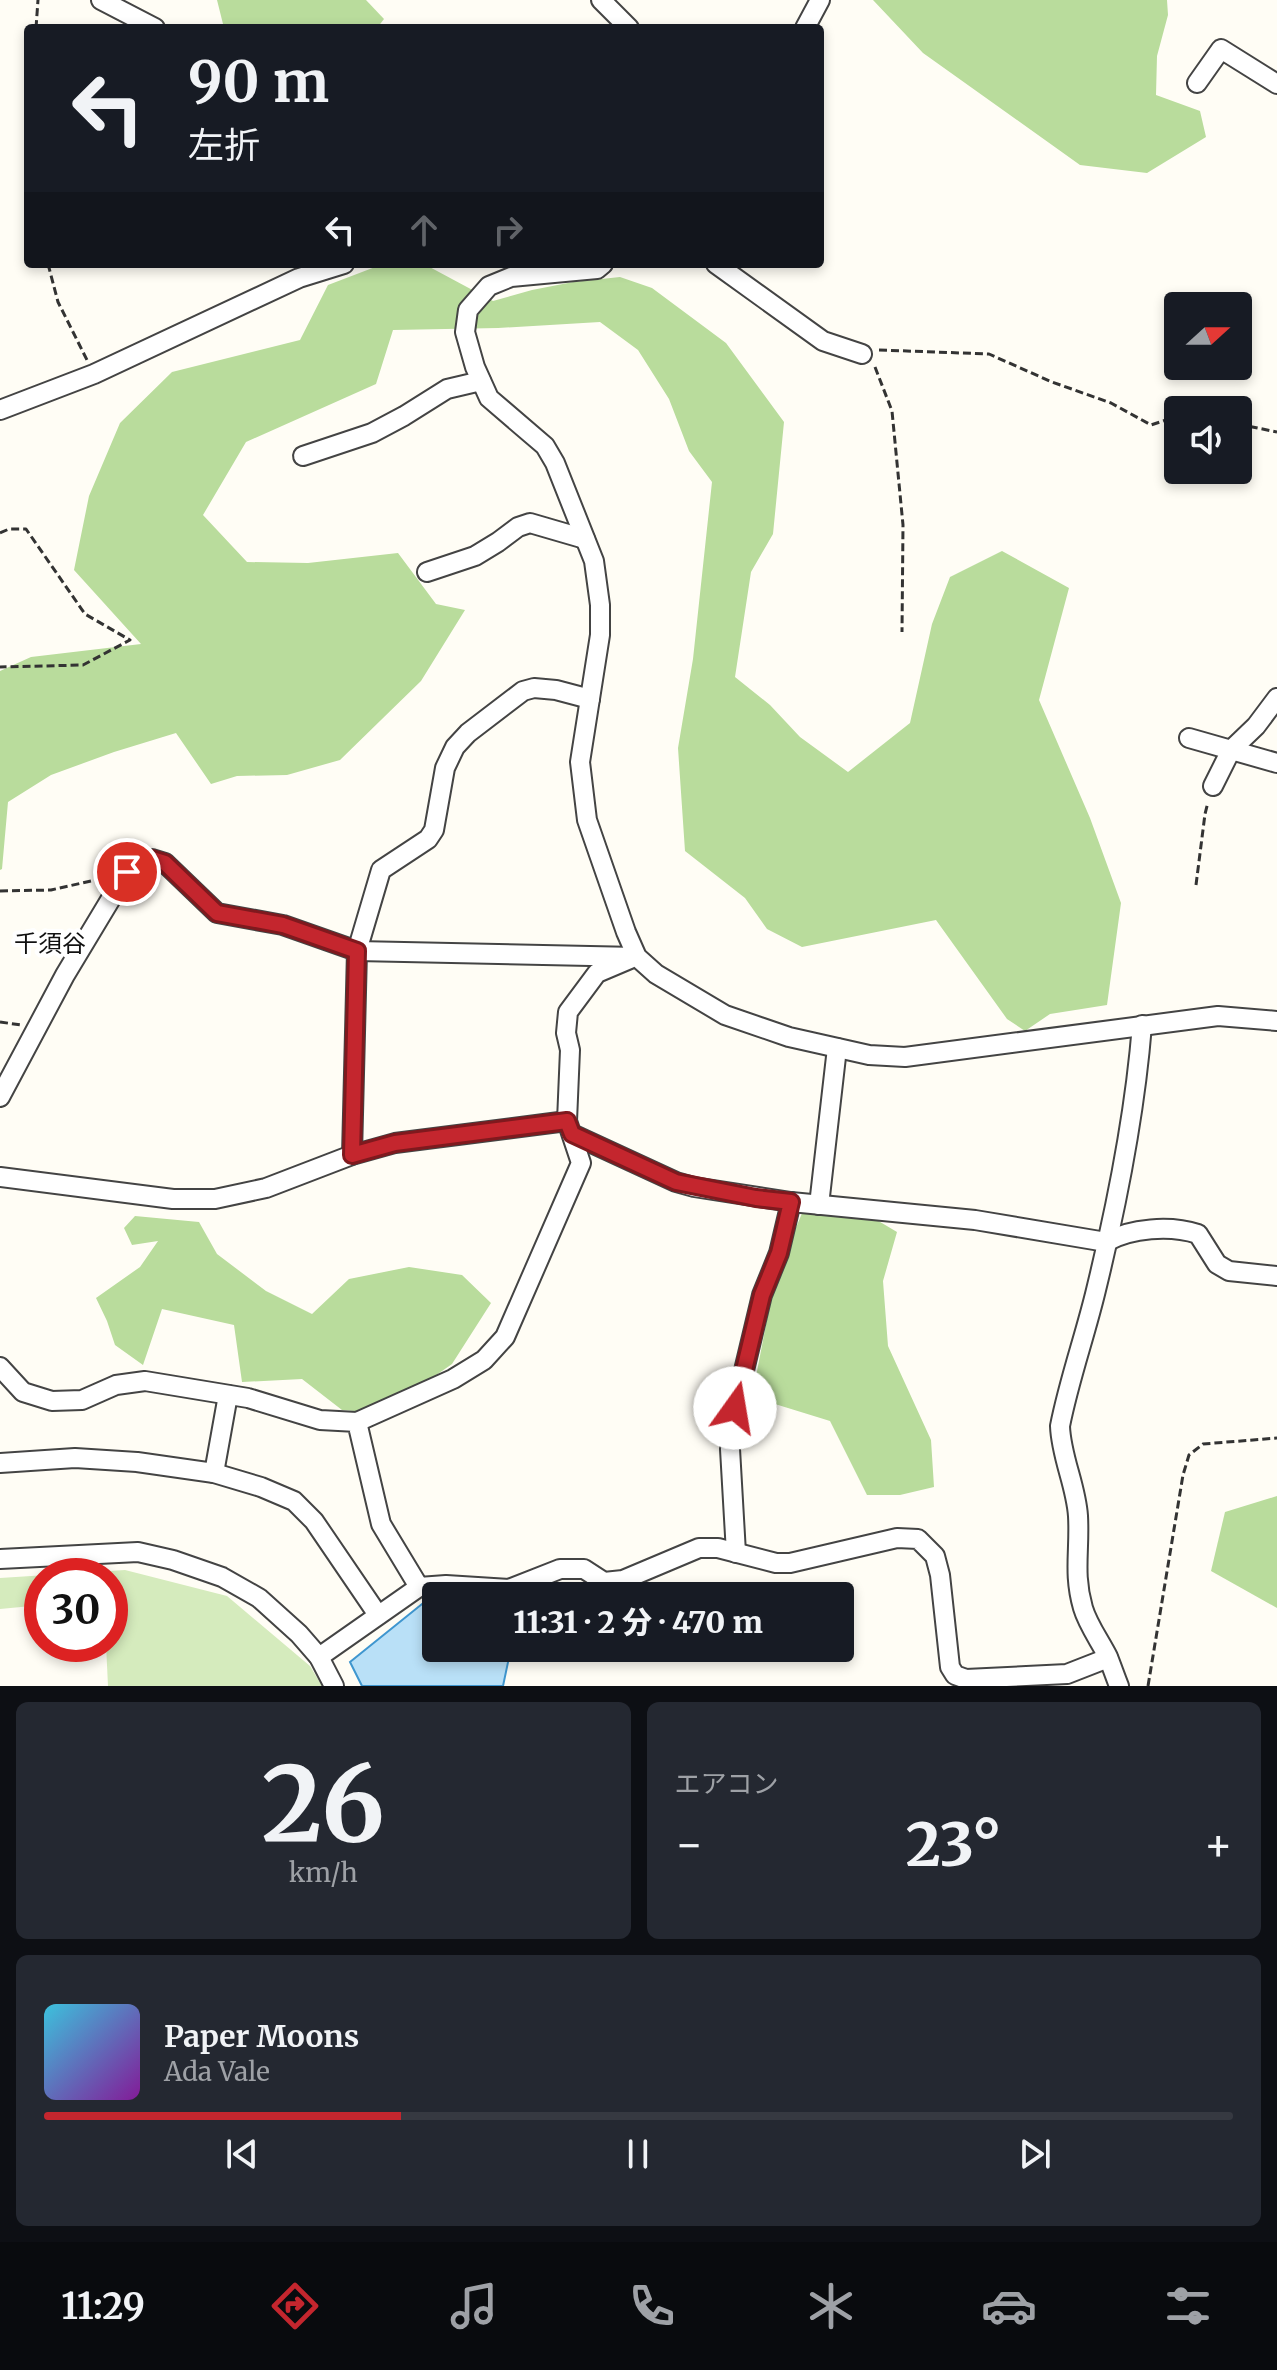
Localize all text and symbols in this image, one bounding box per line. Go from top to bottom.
text: 90 m [188,47,329,117]
icon: left [56,56,160,160]
text: 左折 [188,123,260,168]
icon: left [318,208,362,252]
icon: ahead [402,208,446,252]
icon: right [486,208,530,252]
north arrow [1164,292,1252,380]
map controls [1164,292,1252,484]
button: sound [1164,396,1252,484]
pin [93,838,161,906]
icon: arrive [105,850,149,894]
district label: 千須谷 [14,928,86,959]
position arrow [693,1366,777,1450]
speed limit sign: 30 [24,1558,128,1662]
text: 11:31 · 2 分 · 470 m [513,1603,763,1641]
text: 26 [262,1739,385,1869]
text: エアコン [675,1767,779,1800]
text: 23° [906,1807,1002,1882]
text: − [675,1817,704,1872]
text: + [1204,1817,1233,1872]
text: km/h [289,1856,358,1889]
text: Paper Moons [164,2017,359,2055]
text: Ada Vale [164,2055,270,2088]
icon: previous [220,2132,264,2176]
icon: pause [616,2132,660,2176]
icon: next [1013,2132,1057,2176]
icon: directions [267,2278,323,2334]
icon: music [446,2278,502,2334]
icon: phone [624,2278,680,2334]
icon: climate [803,2278,859,2334]
icon: car [981,2278,1037,2334]
icon: filters [1160,2278,1216,2334]
text: 11:29 [61,2284,145,2329]

